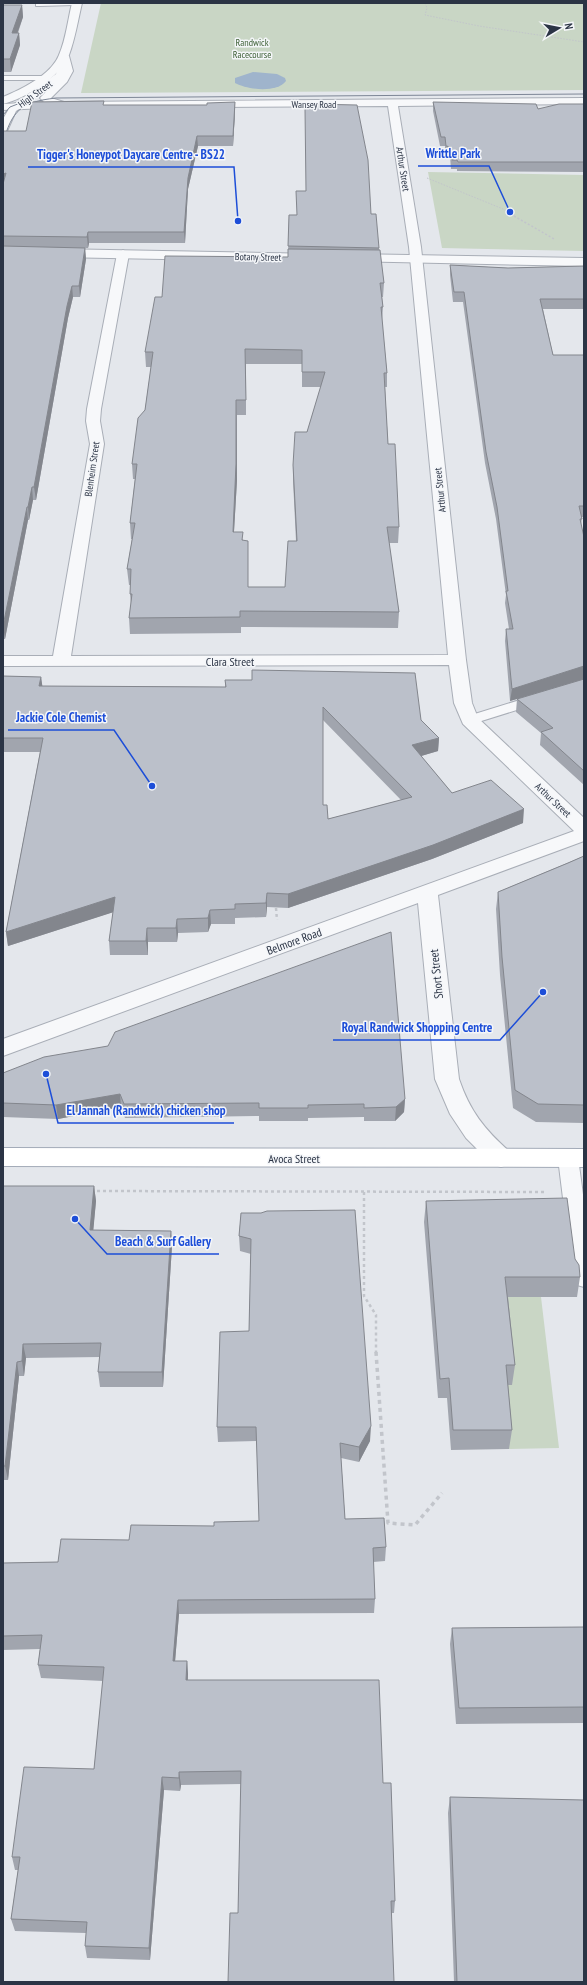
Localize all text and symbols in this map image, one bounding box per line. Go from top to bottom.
north arrow [539,8,579,48]
text: N [561,22,576,30]
park label: Randwick Racecourse [233,36,271,61]
street label: High Street [15,77,55,111]
street label: Wansey Road [292,98,336,111]
callout: Writtle Park [418,141,489,166]
callout: Tigger's Honeypot Daycare Centre - BS22 [28,142,234,167]
text: Writtle Park [425,145,481,162]
text: Tigger's Honeypot Daycare Centre - BS22 [37,146,225,163]
street label: Arthur Street [393,146,413,192]
street label: Botany Street [235,250,282,264]
street label: Blenheim Street [82,440,102,497]
street label: Arthur Street [431,467,449,513]
street label: Clara Street [206,654,255,669]
callout: Jackie Cole Chemist [8,705,114,730]
text: Jackie Cole Chemist [15,709,106,726]
street label: Arthur Street [532,780,574,820]
street label: Belmore Road [264,924,324,958]
street label: Short Street [426,948,446,1000]
callout: Royal Randwick Shopping Centre [333,1015,500,1040]
text: Royal Randwick Shopping Centre [342,1019,493,1036]
callout: El Jannah (Randwick) chicken shop [58,1098,234,1123]
text: El Jannah (Randwick) chicken shop [66,1102,226,1119]
street label: Avoca Street [268,1151,320,1166]
callout: Beach & Surf Gallery [107,1229,219,1254]
text: Beach & Surf Gallery [115,1233,212,1250]

